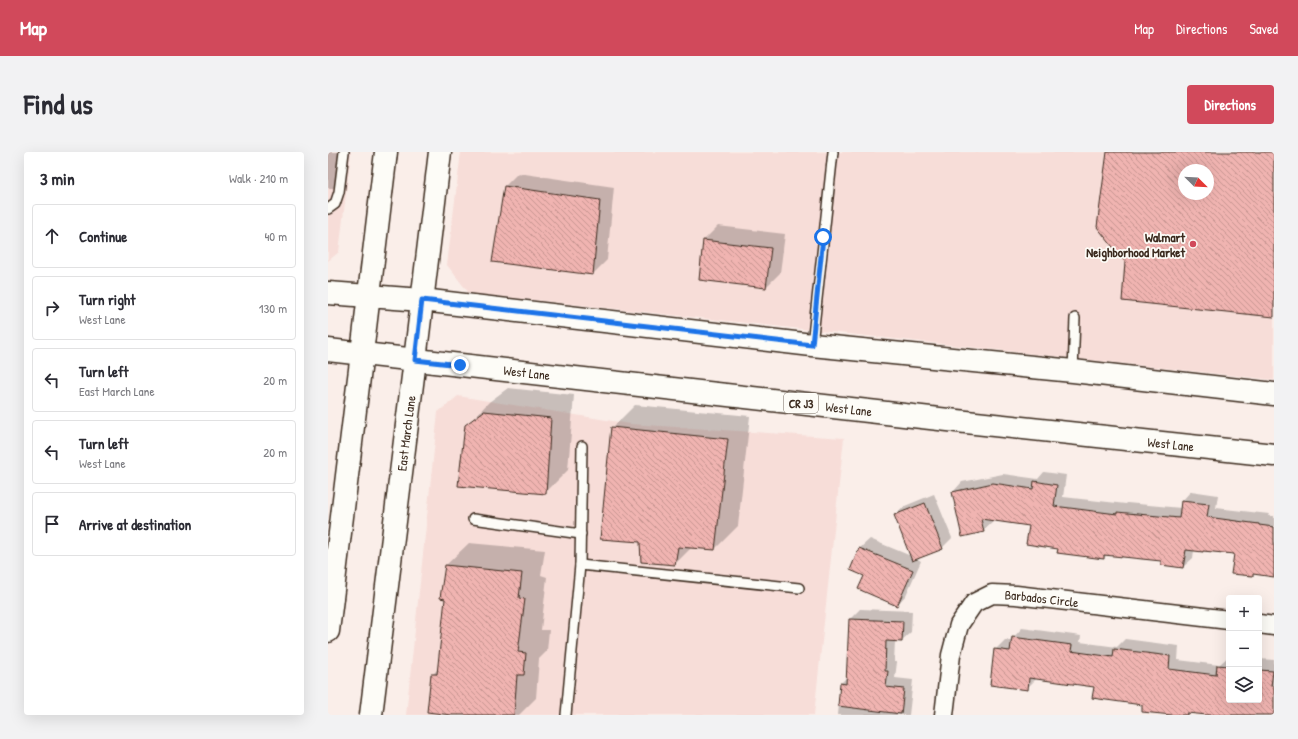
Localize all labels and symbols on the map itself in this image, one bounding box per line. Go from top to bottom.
north arrow [1178,164,1214,200]
route start [814,228,832,246]
place label: Walmart Neighborhood Market [1086,228,1186,262]
marker: Walmart Neighborhood Market [1188,239,1198,249]
route end [451,356,469,374]
street label: West Lane [503,361,551,384]
road number: CR J3 [784,393,818,413]
street label: East March Lane [392,394,420,472]
street label: West Lane [824,397,873,420]
street label: West Lane [1147,432,1195,455]
street label: Barbados Circle [1004,586,1080,611]

